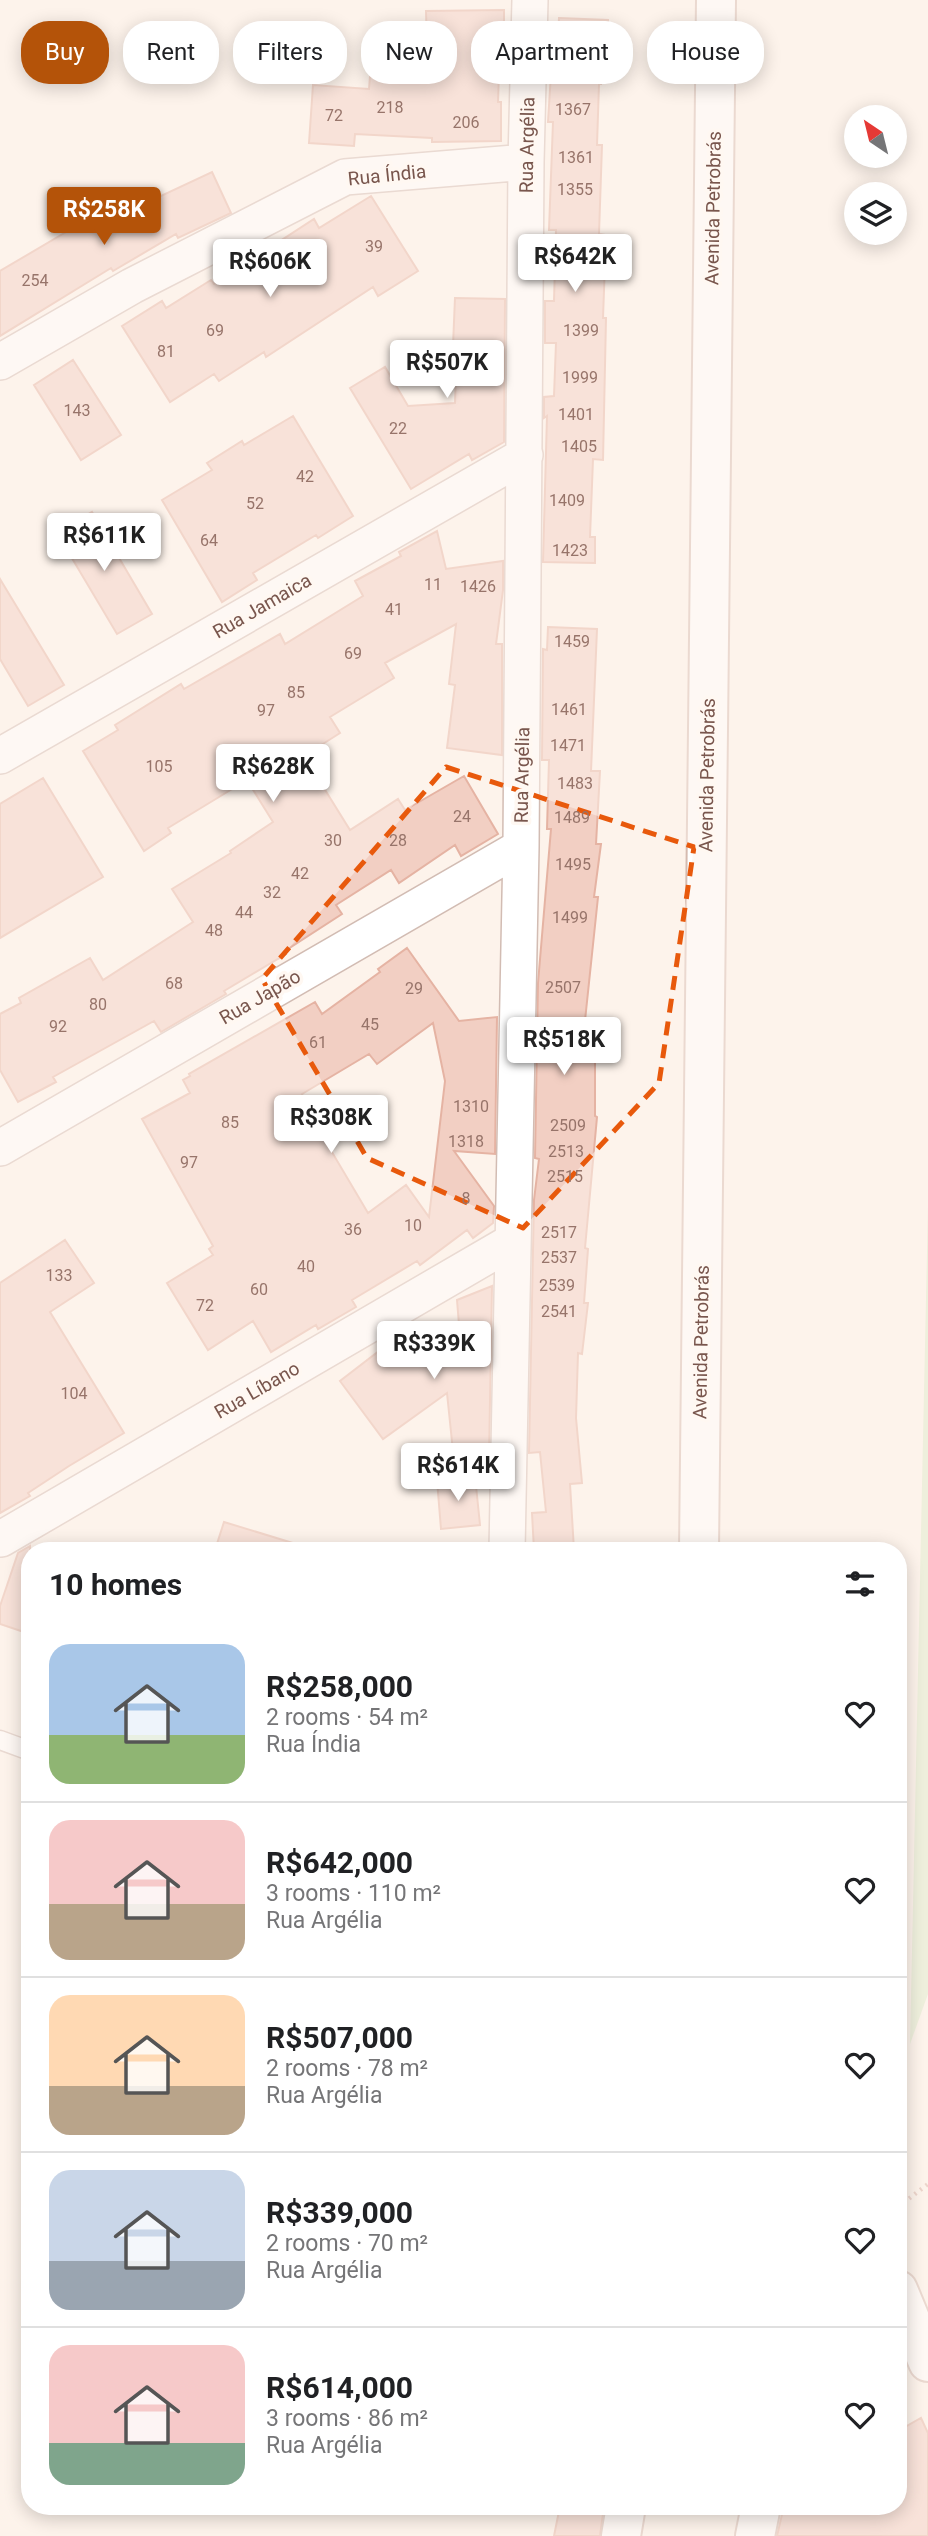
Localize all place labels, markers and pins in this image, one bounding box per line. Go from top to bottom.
pin: R$258K [47,188,161,247]
pin: R$642K [518,234,632,294]
pin: R$606K [213,240,327,299]
pin: R$507K [390,340,504,400]
pin: R$611K [47,514,161,573]
pin: R$628K [216,744,330,804]
pin: R$518K [507,1018,621,1077]
pin: R$308K [274,1096,388,1155]
pin: R$339K [377,1322,491,1381]
pin: R$614K [401,1444,515,1503]

